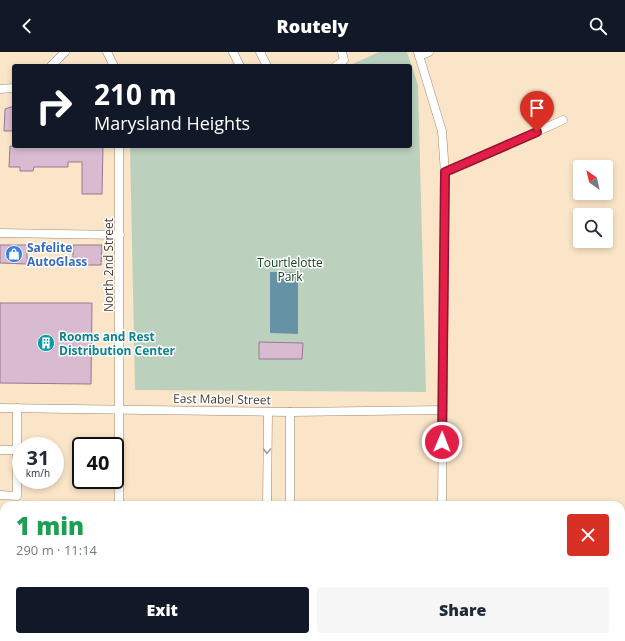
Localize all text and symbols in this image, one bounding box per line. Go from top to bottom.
text: Routely [277,14,348,38]
icon: back [16,15,38,37]
icon: search [587,15,609,37]
text: 210 m [94,75,177,113]
icon: right [28,80,80,132]
pin [520,91,554,132]
icon: arrive [526,97,548,119]
text: Marysland Heights [94,111,250,135]
north arrow [573,160,613,200]
map controls [573,160,613,248]
button: search [573,208,613,248]
street label: North 2nd Street [100,218,117,312]
place label: Safelite AutoGlass [27,239,87,270]
shop icon: Safelite AutoGlass [4,244,24,264]
park label: Tourtlelotte Park [257,254,323,285]
place label: Rooms and Rest Distribution Center [59,328,176,359]
building icon: Rooms and Rest Distribution Center [36,333,56,353]
street label: East Mabel Street [173,390,271,408]
position arrow [421,421,463,463]
speed limit sign: 40 [72,437,124,489]
text: 31 [27,444,49,471]
one-way arrow [263,448,272,454]
text: km/h [26,466,50,480]
text: 1 min [16,509,84,542]
button: close [567,514,609,556]
text: 290 m · 11:14 [16,541,97,559]
button: Exit [16,587,309,633]
button: Share [317,587,609,633]

